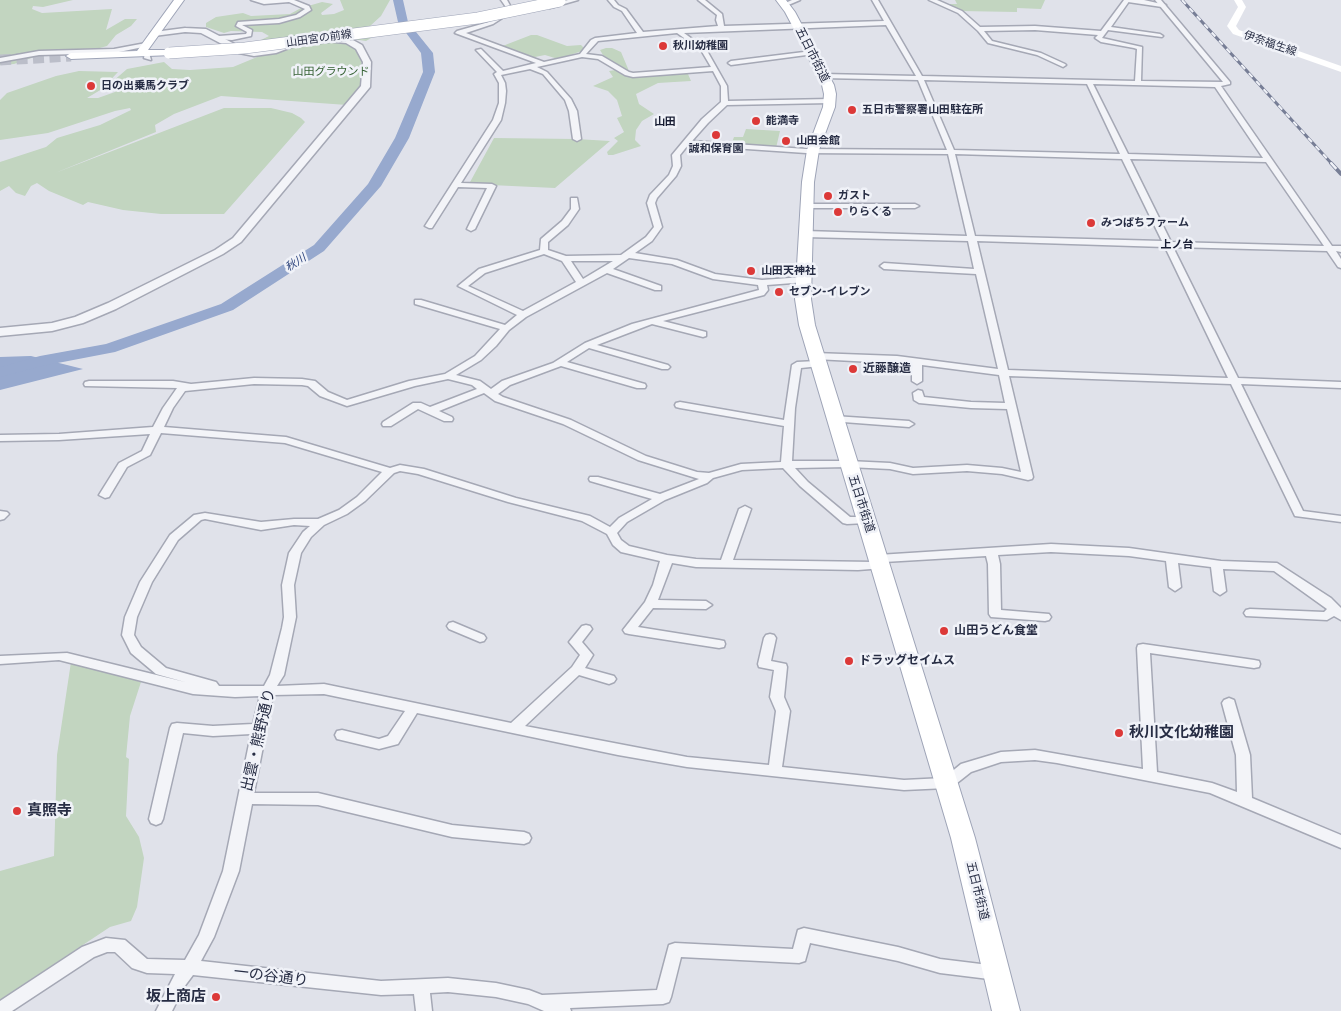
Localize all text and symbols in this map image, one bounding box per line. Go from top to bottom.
street label: 五日市街道 [792,25,832,85]
street label: 山田宮の前線 [285,28,353,50]
street label: 伊奈福生線 [1242,29,1298,59]
place label: 秋川幼稚園 [673,39,728,53]
marker: 秋川幼稚園 [657,40,669,52]
park label: 山田グラウンド [293,65,369,79]
place label: 日の出乗馬クラブ [101,79,189,93]
marker: 日の出乗馬クラブ [85,80,97,92]
place label: 五日市警察署山田駐在所 [862,103,983,117]
marker: 五日市警察署山田駐在所 [846,104,858,116]
place label: 能満寺 [766,114,799,128]
district label: 山田 [654,115,676,129]
marker: 能満寺 [750,115,762,127]
marker: 誠和保育園 [710,129,722,141]
place label: 山田会館 [796,134,840,148]
marker: 山田会館 [780,135,792,147]
place label: 誠和保育園 [689,142,743,156]
place label: ガスト [838,189,871,203]
marker: ガスト [822,190,834,202]
place label: りらくる [848,205,892,219]
marker: りらくる [832,206,844,218]
place label: みつばちファーム [1101,216,1189,230]
marker: みつばちファーム [1085,217,1097,229]
district label: 上ノ台 [1161,238,1193,252]
water label: 秋川 [283,251,309,275]
place label: 山田天神社 [761,264,816,278]
marker: 山田天神社 [745,265,757,277]
place label: セブン-イレブン [789,285,870,299]
marker: セブン-イレブン [773,286,785,298]
place label: 近藤醸造 [863,362,911,376]
marker: 近藤醸造 [847,363,859,375]
street label: 五日市街道 [845,473,877,535]
place label: 山田うどん食堂 [954,624,1038,638]
marker: 山田うどん食堂 [938,625,950,637]
place label: ドラッグセイムス [859,654,955,668]
marker: ドラッグセイムス [843,655,855,667]
street label: 出雲・熊野通り [238,687,280,793]
place label: 秋川文化幼稚園 [1129,724,1234,742]
marker: 秋川文化幼稚園 [1113,727,1125,739]
place label: 真照寺 [27,802,72,820]
marker: 真照寺 [11,805,23,817]
street label: 五日市街道 [963,860,991,922]
street label: 一の谷通り [233,963,309,991]
place label: 坂上商店 [146,988,206,1006]
marker: 坂上商店 [210,991,222,1003]

